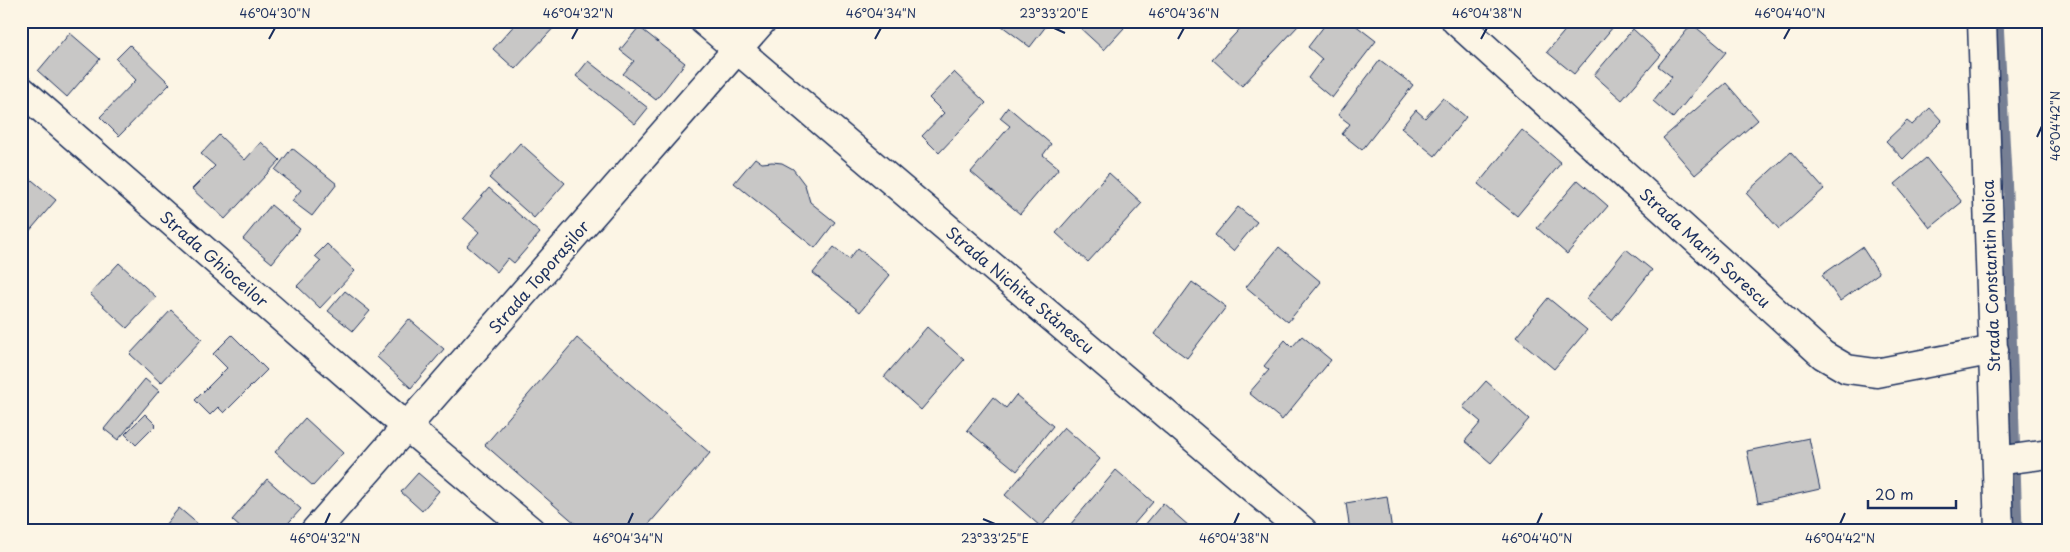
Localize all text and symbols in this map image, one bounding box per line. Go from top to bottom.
text: 46°04'30"N [239,4,311,22]
text: 46°04'32"N [543,4,613,22]
text: 46°04'34"N [846,4,916,22]
text: 23°33'20"E [1019,4,1089,22]
text: 46°04'36"N [1149,4,1219,22]
text: 46°04'38"N [1452,4,1522,22]
text: 46°04'40"N [1755,4,1826,22]
text: 46°04'42"N [2046,91,2064,161]
street label: Strada Constantin Noica [1975,179,2005,373]
street label: Strada Marin Sorescu [1635,182,1777,313]
street label: Strada Ghioceilor [155,204,274,312]
street label: Strada Toporașilor [482,214,595,338]
street label: Strada Nichita Stănescu [941,220,1100,359]
scale bar [1868,477,1955,509]
text: 20 m [1875,482,1914,505]
text: 46°04'32"N [290,529,360,547]
text: 46°04'34"N [593,529,663,547]
text: 23°33'25"E [961,529,1029,547]
text: 46°04'38"N [1199,529,1269,547]
text: 46°04'40"N [1502,529,1573,547]
text: 46°04'42"N [1805,529,1875,547]

